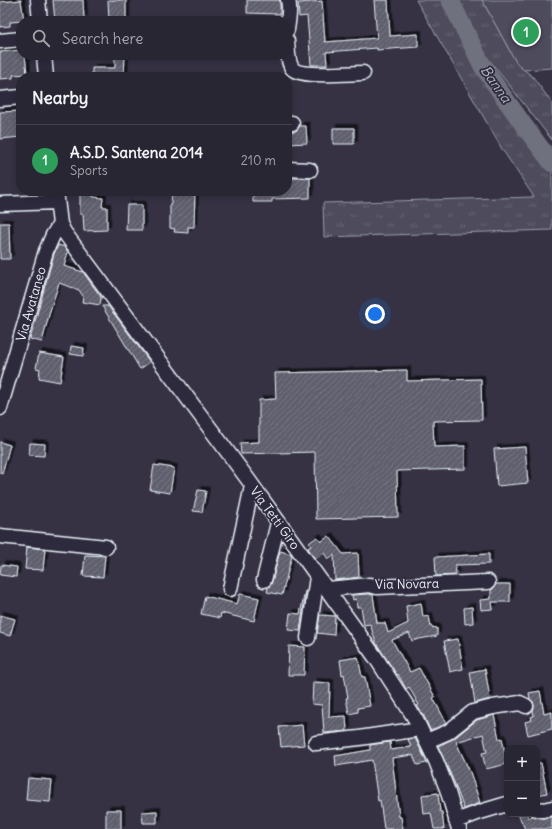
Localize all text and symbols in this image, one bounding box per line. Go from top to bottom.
search box [16,16,292,60]
pin: 1 [513,17,539,47]
icon: search [30,27,52,49]
text: Search here [62,29,143,48]
water label: Banna [477,62,516,107]
text: Nearby [32,87,88,109]
text: A.S.D. Santena 2014 [70,143,203,162]
text: 1 [42,152,48,169]
text: 210 m [241,152,276,169]
text: Sports [70,162,108,179]
street label: Via Avataneo [12,265,50,343]
your location [365,304,385,324]
street label: Via Tetti Giro [246,483,304,553]
street label: Via Novara [375,575,439,593]
map controls [504,745,540,817]
button: + [504,745,540,781]
button: − [504,781,540,817]

